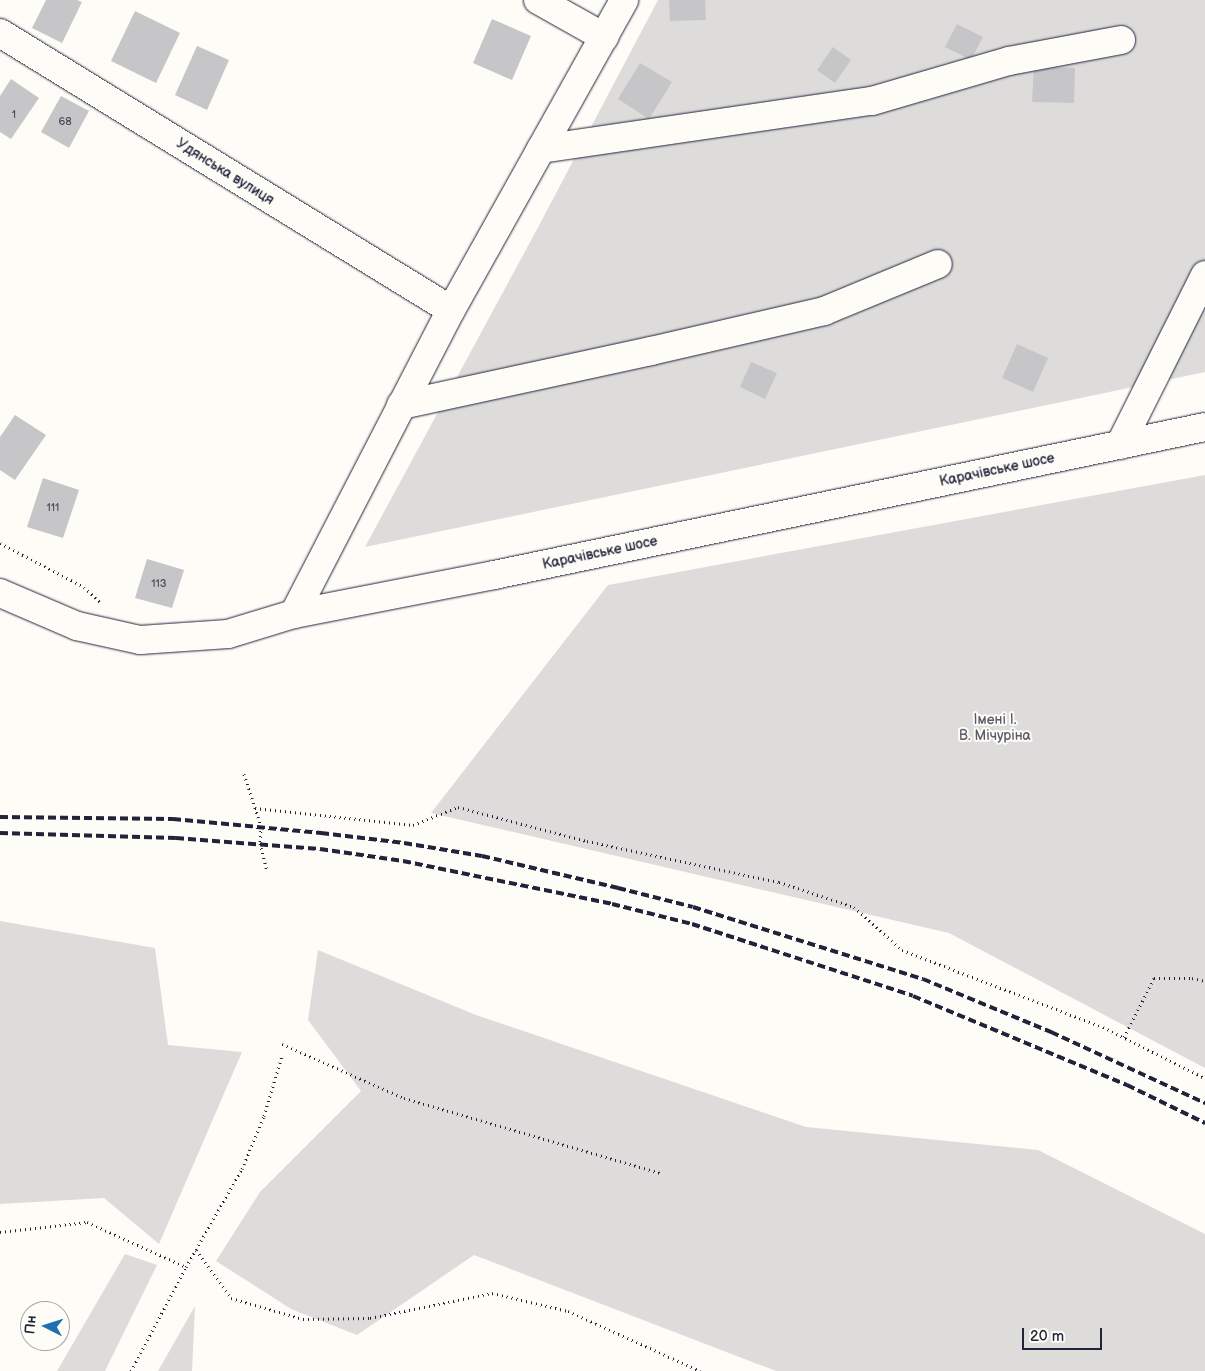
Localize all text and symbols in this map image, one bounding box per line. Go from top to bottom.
house number: 1 [12,108,16,122]
house number: 68 [58,115,72,129]
street label: Удянська вулиця [173,135,277,209]
street label: Карачівське шосе [938,450,1056,490]
house number: 111 [47,501,59,515]
street label: Карачівське шосе [541,533,659,573]
house number: 113 [151,577,167,591]
park label: Імені І. В. Мічуріна [959,712,1031,744]
north arrow [20,1301,70,1351]
text: Пн [21,1315,40,1335]
scale bar [1025,1318,1105,1350]
text: 20 m [1030,1327,1064,1346]

